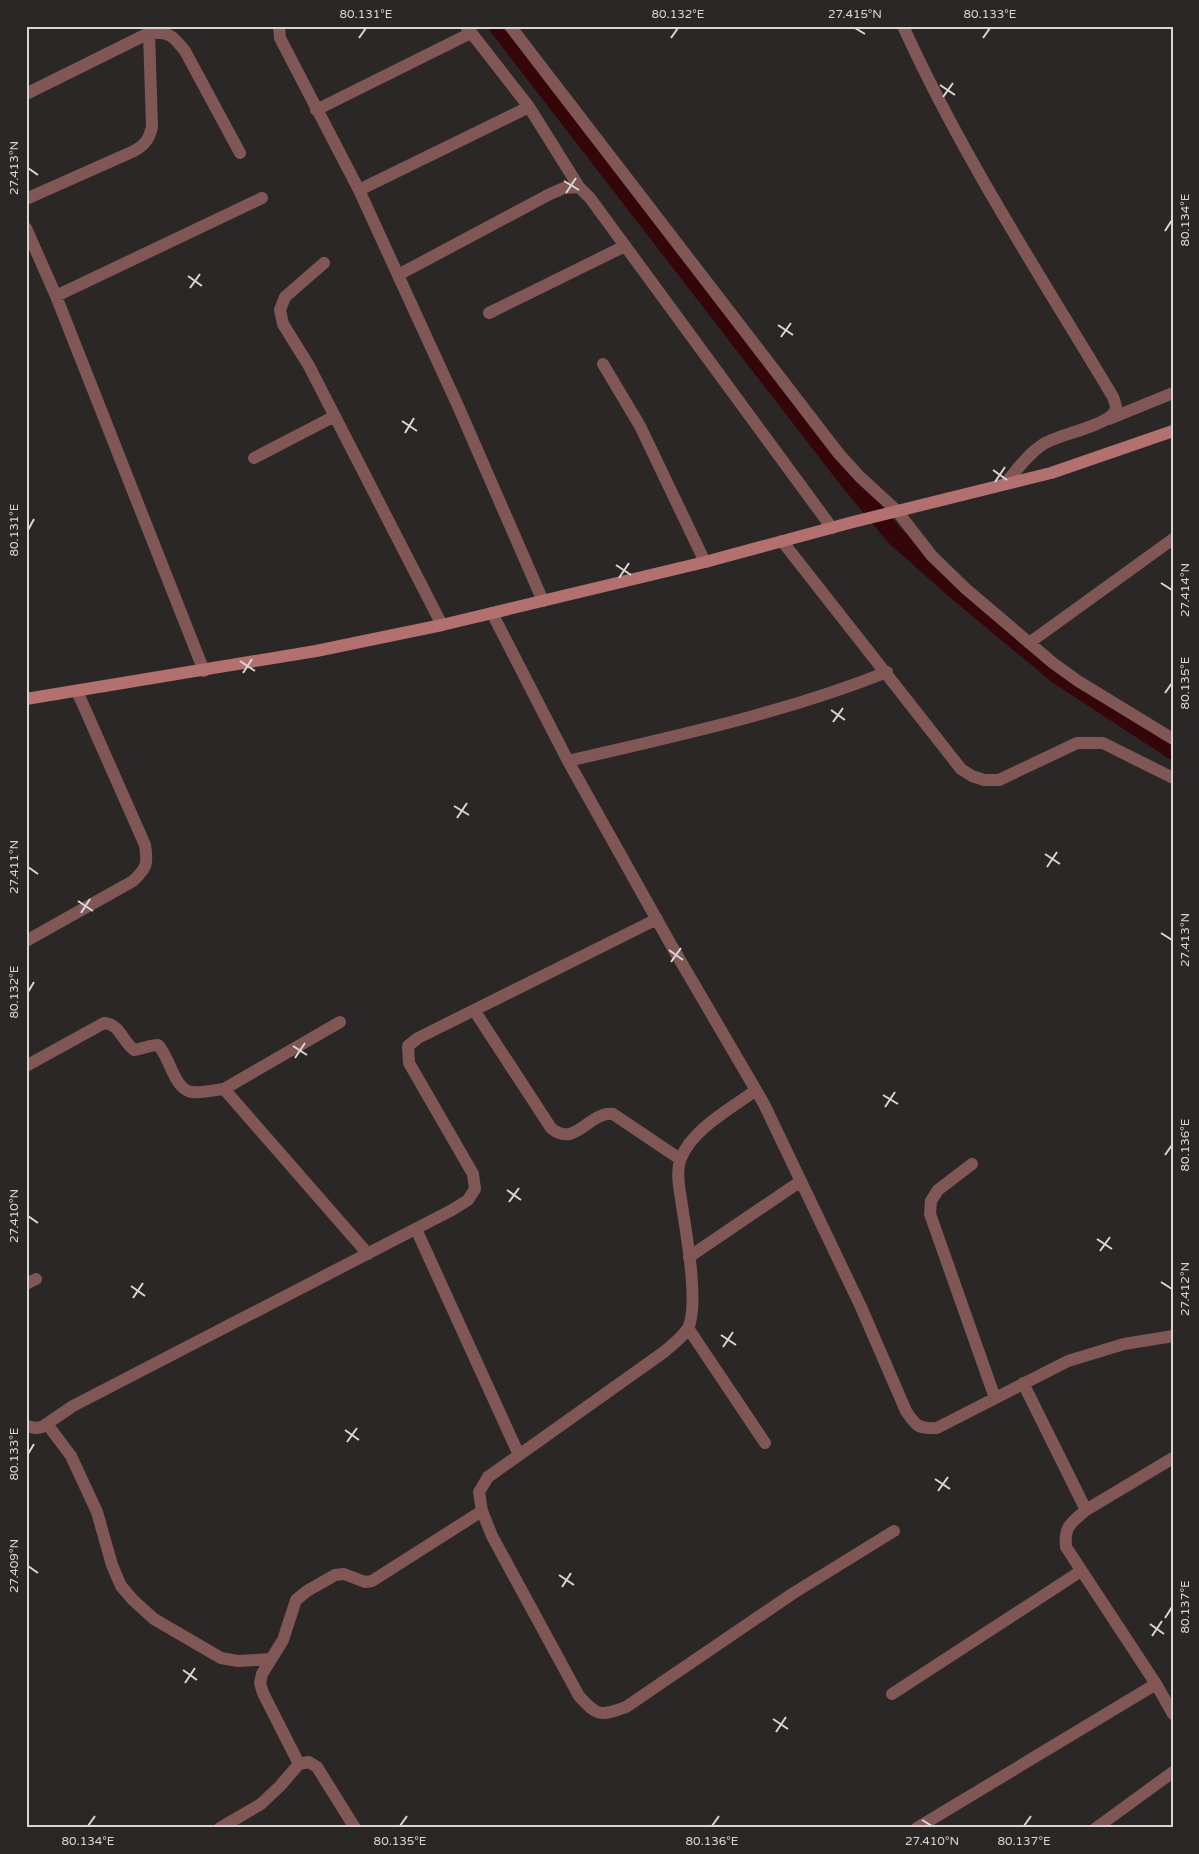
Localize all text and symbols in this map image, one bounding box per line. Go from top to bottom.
text: 80.131°E [340,7,393,21]
text: 80.132°E [652,7,705,21]
text: 27.415°N [828,7,882,21]
text: 80.133°E [964,7,1017,21]
text: 27.413°N [7,141,21,195]
text: 80.134°E [1178,193,1192,247]
text: 80.131°E [7,503,21,557]
text: 27.414°N [1178,563,1192,617]
text: 80.135°E [1178,656,1192,709]
text: 27.411°N [7,840,21,894]
text: 27.413°N [1178,913,1192,967]
text: 80.132°E [7,965,21,1019]
text: 80.136°E [1178,1118,1192,1171]
text: 27.410°N [7,1189,21,1243]
text: 27.412°N [1178,1262,1192,1316]
text: 80.133°E [7,1427,21,1481]
text: 27.409°N [7,1539,21,1593]
text: 80.137°E [1178,1580,1192,1634]
text: 80.134°E [62,1834,115,1848]
text: 80.135°E [374,1834,427,1848]
text: 80.136°E [686,1834,739,1848]
text: 27.410°N [905,1834,959,1848]
text: 80.137°E [997,1834,1051,1848]

